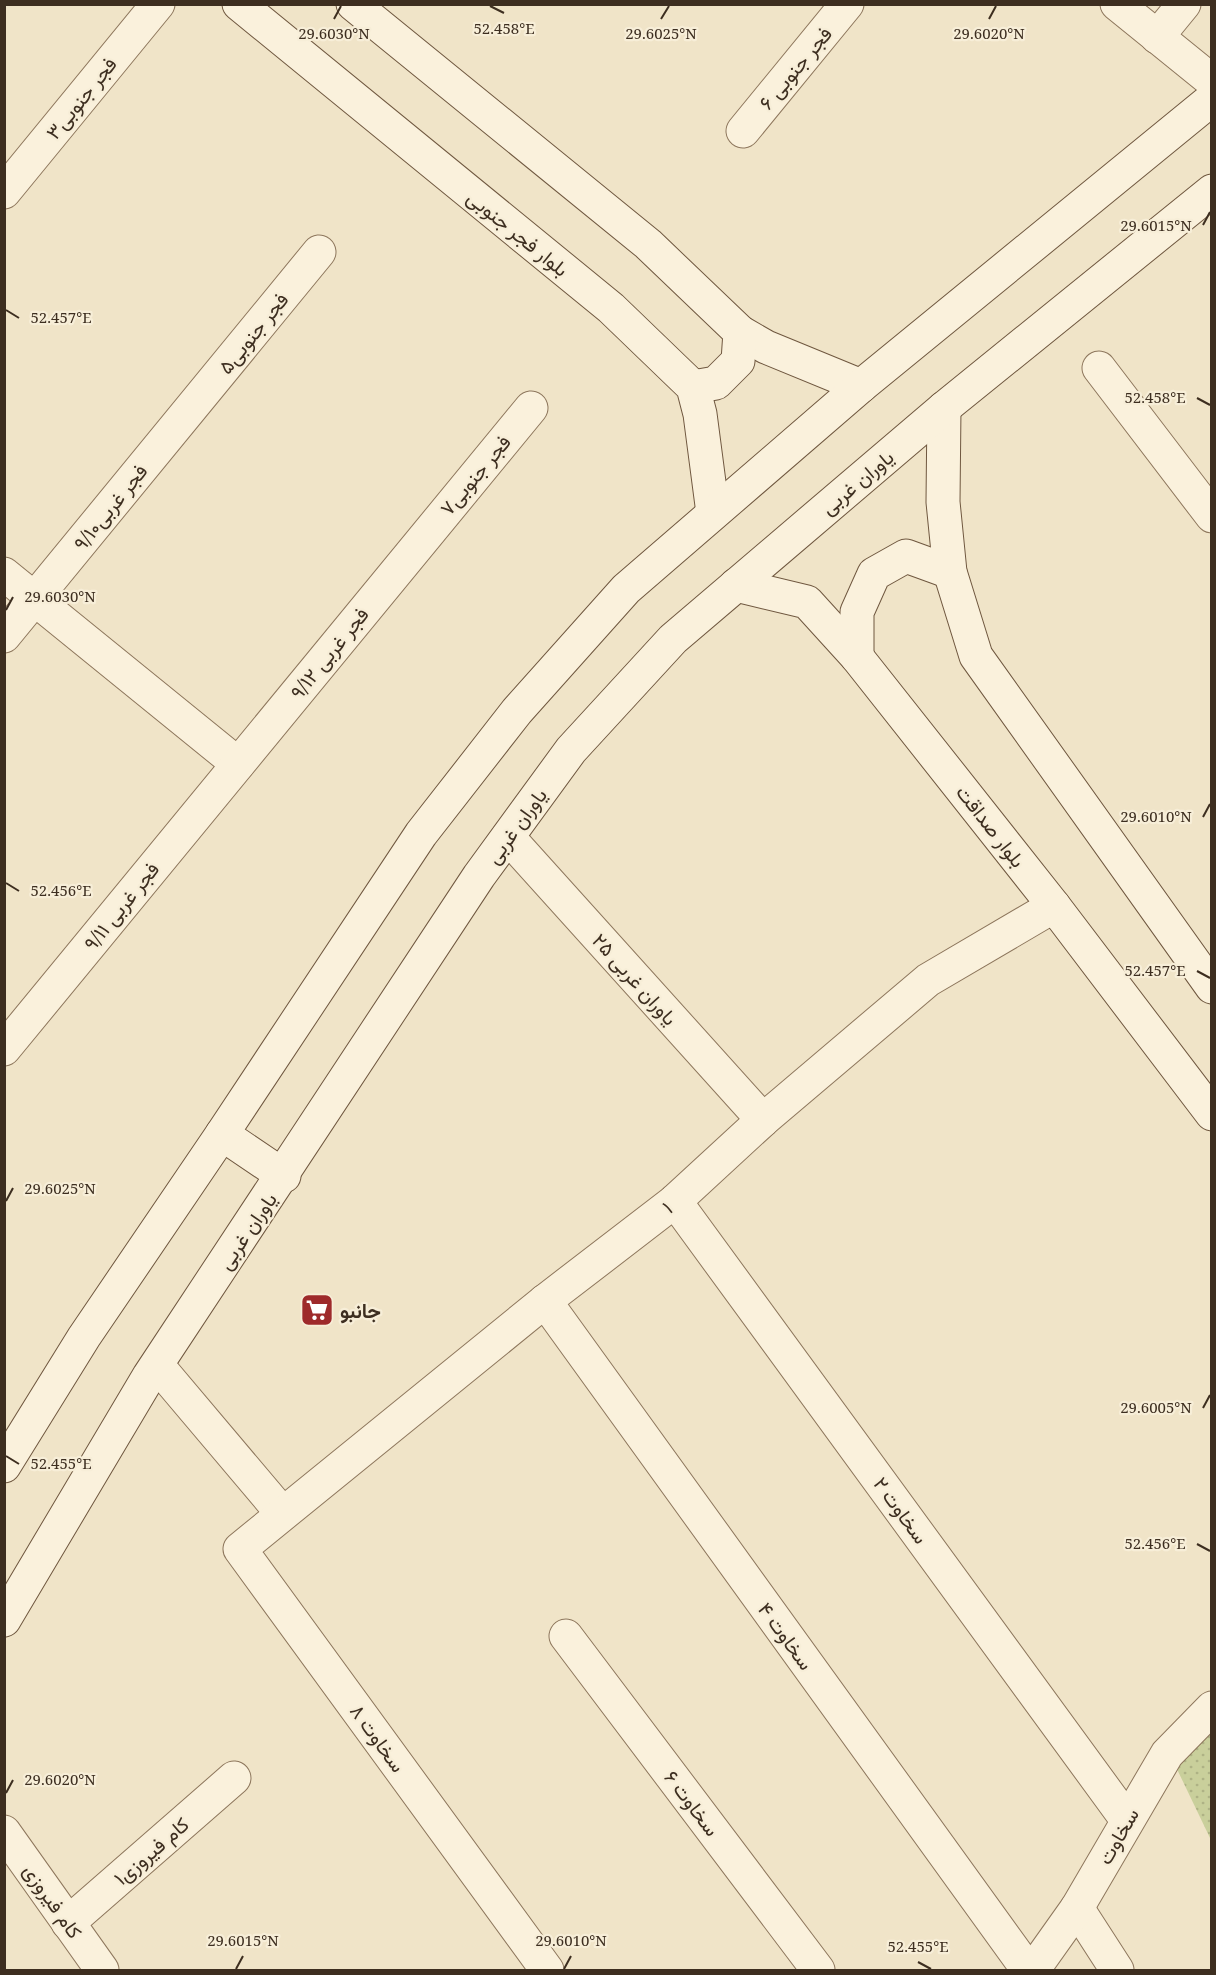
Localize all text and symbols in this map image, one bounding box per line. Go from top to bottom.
text: 52.458°E [473,18,535,38]
street label: ۶ فجر جنوبی [752,21,838,115]
text: 29.6030°N [298,23,370,43]
text: 29.6025°N [625,23,697,43]
text: 29.6020°N [953,23,1025,43]
street label: فجر جنوبی۳ [39,51,123,145]
street label: بلوار فجر جنوبی [462,184,574,282]
text: 29.6015°N [1120,215,1192,235]
street label: فجر جنوبی۵ [212,287,294,379]
text: 52.457°E [30,307,92,327]
text: 52.458°E [1124,387,1186,407]
street label: فجر جنوبی۷ [433,429,517,521]
street label: یاوران غربی [815,444,899,520]
street label: فجر غربی۹/۱۰ [67,458,153,556]
text: 29.6030°N [24,586,96,606]
street label: ۹/۱۲ فجر غربی [284,601,374,705]
street label: بلوار صداقت [950,779,1032,873]
street label: یاوران غربی [479,783,553,869]
text: 29.6010°N [1120,806,1192,826]
street label: ۹/۱۱ فجر غربی [77,856,165,956]
text: 52.456°E [30,880,92,900]
street label: یاوران غربی ۲۵ [586,927,684,1031]
text: 52.457°E [1124,960,1186,980]
text: 29.6025°N [24,1178,96,1198]
street label: یاوران غربی [211,1187,283,1275]
street label: ۱ [656,1195,678,1219]
supermarket icon: جانبو [299,1292,335,1328]
place label: جانبو [340,1297,381,1324]
text: 29.6005°N [1120,1397,1192,1417]
text: 52.455°E [30,1453,92,1473]
street label: سخاوت ۲ [868,1471,934,1549]
text: 52.456°E [1124,1533,1186,1553]
street label: سخاوت ۴ [752,1597,820,1675]
street label: سخاوت ۸ [344,1699,412,1777]
street label: سخاوت ۶ [658,1765,726,1841]
text: 29.6020°N [24,1769,96,1789]
street label: سخاوت [1091,1803,1145,1869]
street label: کام فیروزی۱ [108,1811,194,1891]
street label: کام فیروزی [17,1858,89,1944]
text: 29.6015°N [207,1930,279,1950]
text: 29.6010°N [535,1930,607,1950]
text: 52.455°E [887,1936,949,1956]

